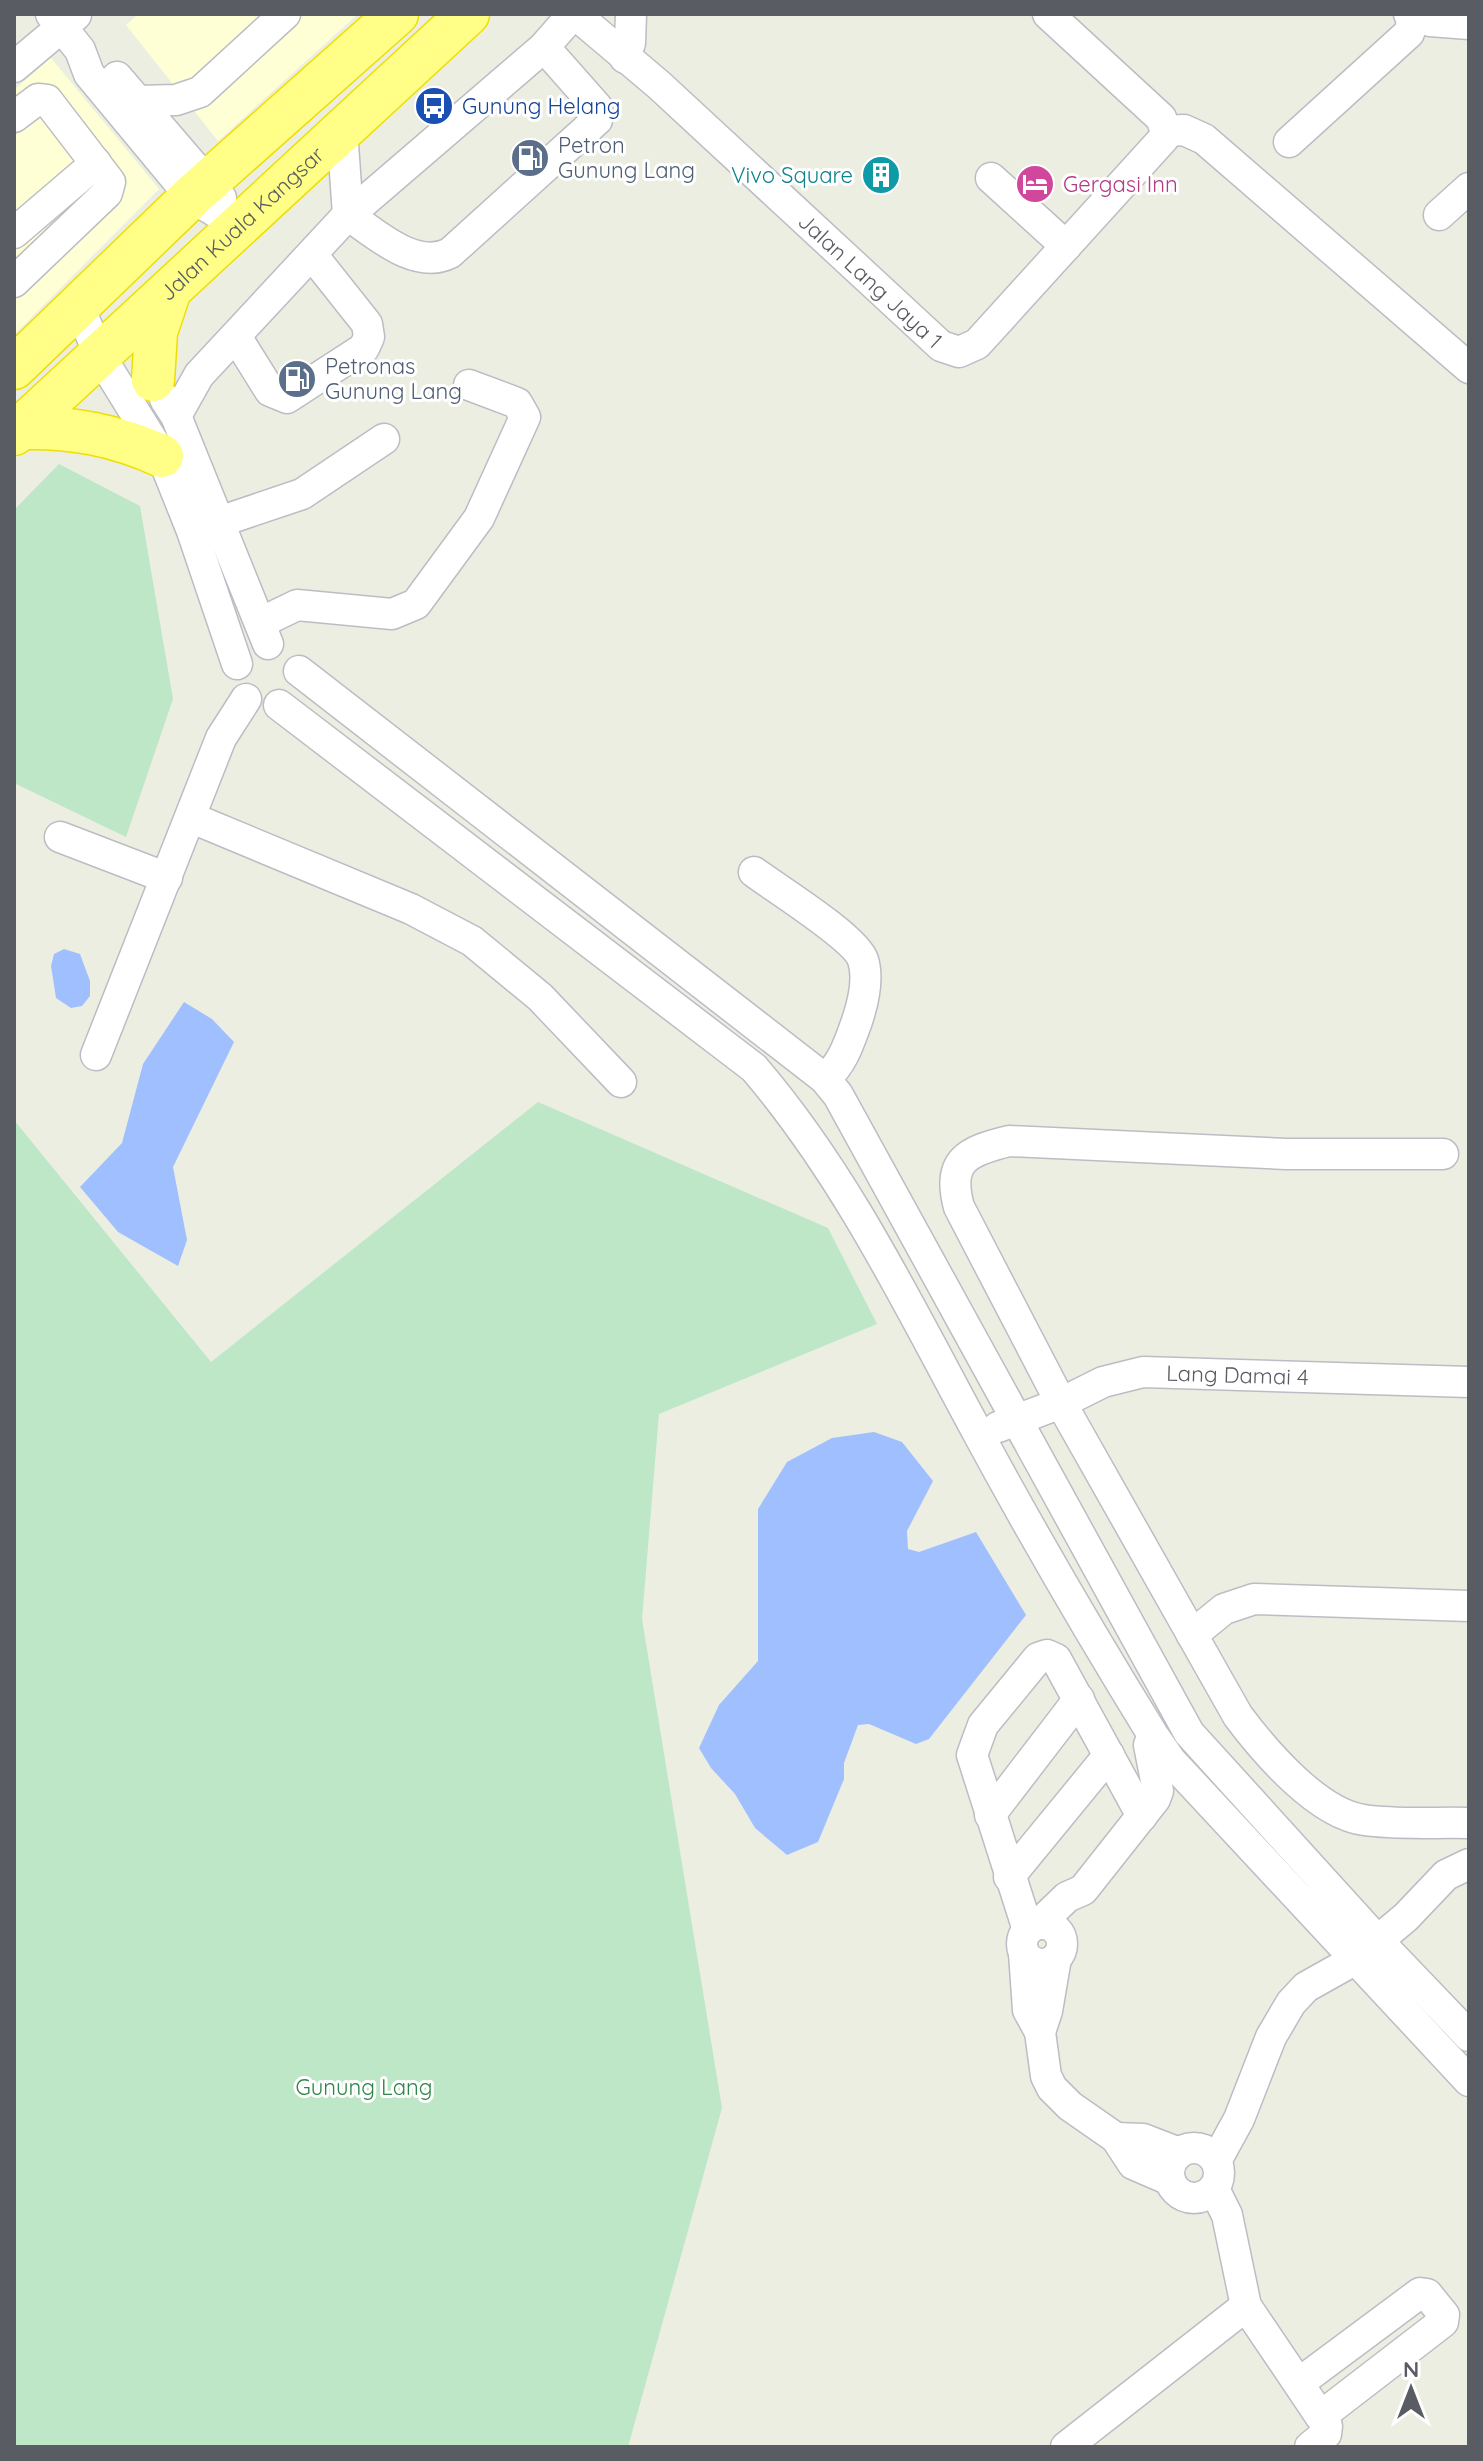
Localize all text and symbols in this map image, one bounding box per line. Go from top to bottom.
bus stop icon: Gunung Helang [413,85,455,127]
place label: Gunung Helang [462,92,621,120]
place label: Petron Gunung Lang [558,131,695,184]
fuel station icon: Petron Gunung Lang [509,137,551,179]
street label: Jalan Kuala Kangsar [153,140,330,307]
building icon: Vivo Square [860,154,902,196]
place label: Vivo Square [731,161,853,189]
hotel icon: Gergasi Inn [1014,163,1056,205]
place label: Gergasi Inn [1063,170,1178,198]
street label: Jalan Lang Jaya 1 [792,207,948,354]
place label: Petronas Gunung Lang [325,352,462,405]
fuel station icon: Petronas Gunung Lang [276,358,318,400]
street label: Lang Damai 4 [1166,1359,1309,1391]
park label: Gunung Lang [296,2073,432,2101]
north arrow [1371,2349,1451,2429]
text: N [1403,2355,1419,2383]

